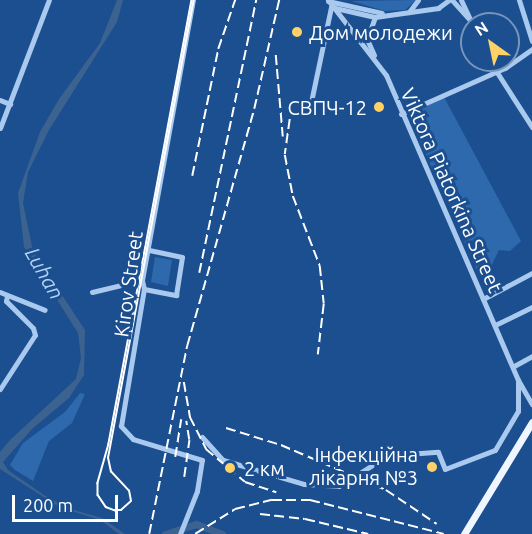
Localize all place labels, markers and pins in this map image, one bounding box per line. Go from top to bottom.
place label: Дом молодежи [309,20,453,44]
marker: Дом молодежи [290,25,304,39]
place label: СВПЧ-12 [288,95,367,119]
marker: СВПЧ-12 [372,100,386,114]
place label: Інфекційна лікарня №3 [309,443,418,490]
place label: 2 км [244,456,285,480]
marker: Інфекційна лікарня №3 [423,458,441,476]
marker: 2 км [221,459,239,477]

